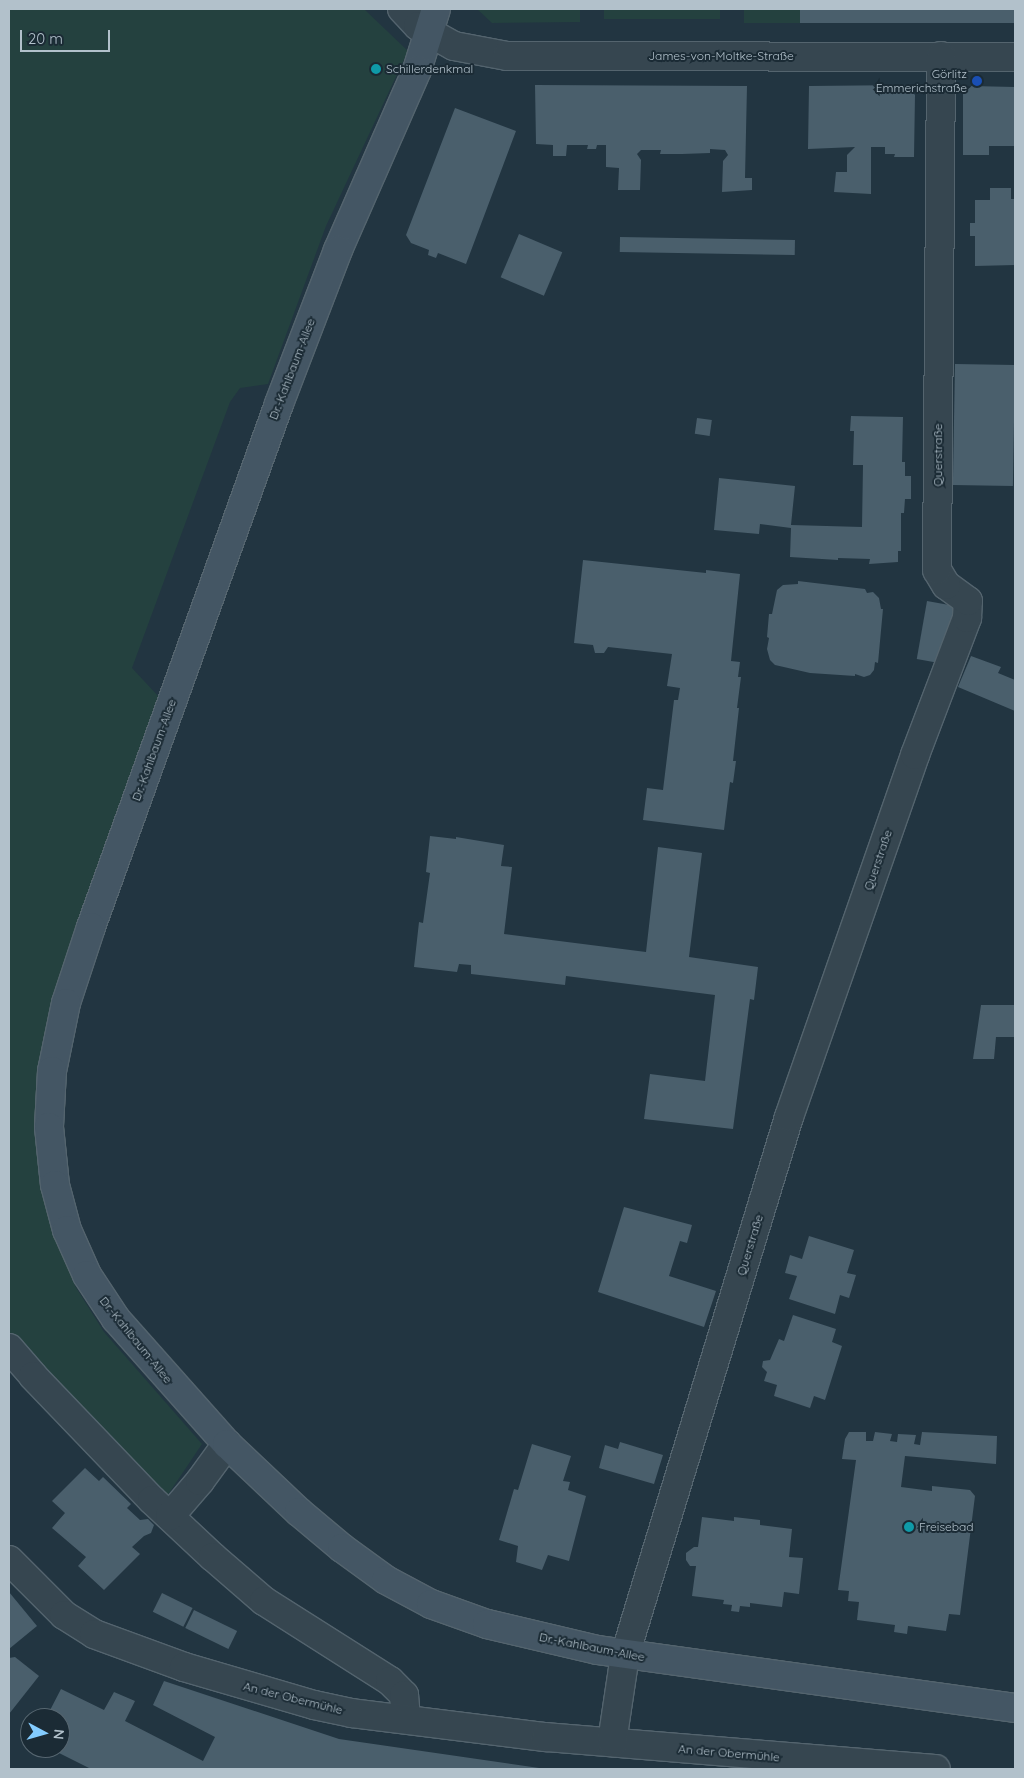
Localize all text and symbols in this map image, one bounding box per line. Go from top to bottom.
scale bar [22,20,112,52]
text: 20 m [28,29,63,48]
street label: James-von-Moltke-Straße [648,49,794,63]
place label: Schillerdenkmal [386,62,473,76]
marker: Schillerdenkmal [370,63,382,75]
place label: Görlitz Emmerichstraße [876,67,967,95]
marker: Görlitz Emmerichstraße [971,75,983,87]
street label: Dr.-Kahlbaum-Allee [266,316,318,422]
street label: Querstraße [931,423,945,487]
street label: Dr.-Kahlbaum-Allee [129,697,179,803]
street label: Querstraße [861,828,895,892]
street label: Querstraße [734,1213,766,1277]
street label: Dr.-Kahlbaum-Allee [97,1294,175,1386]
place label: Freisebad [919,1520,974,1534]
marker: Freisebad [903,1521,915,1533]
street label: Dr.-Kahlbaum-Allee [538,1630,646,1664]
street label: An der Obermühle [242,1679,344,1717]
north arrow [20,1708,70,1758]
text: N [49,1728,68,1741]
street label: An der Obermühle [678,1741,780,1765]

